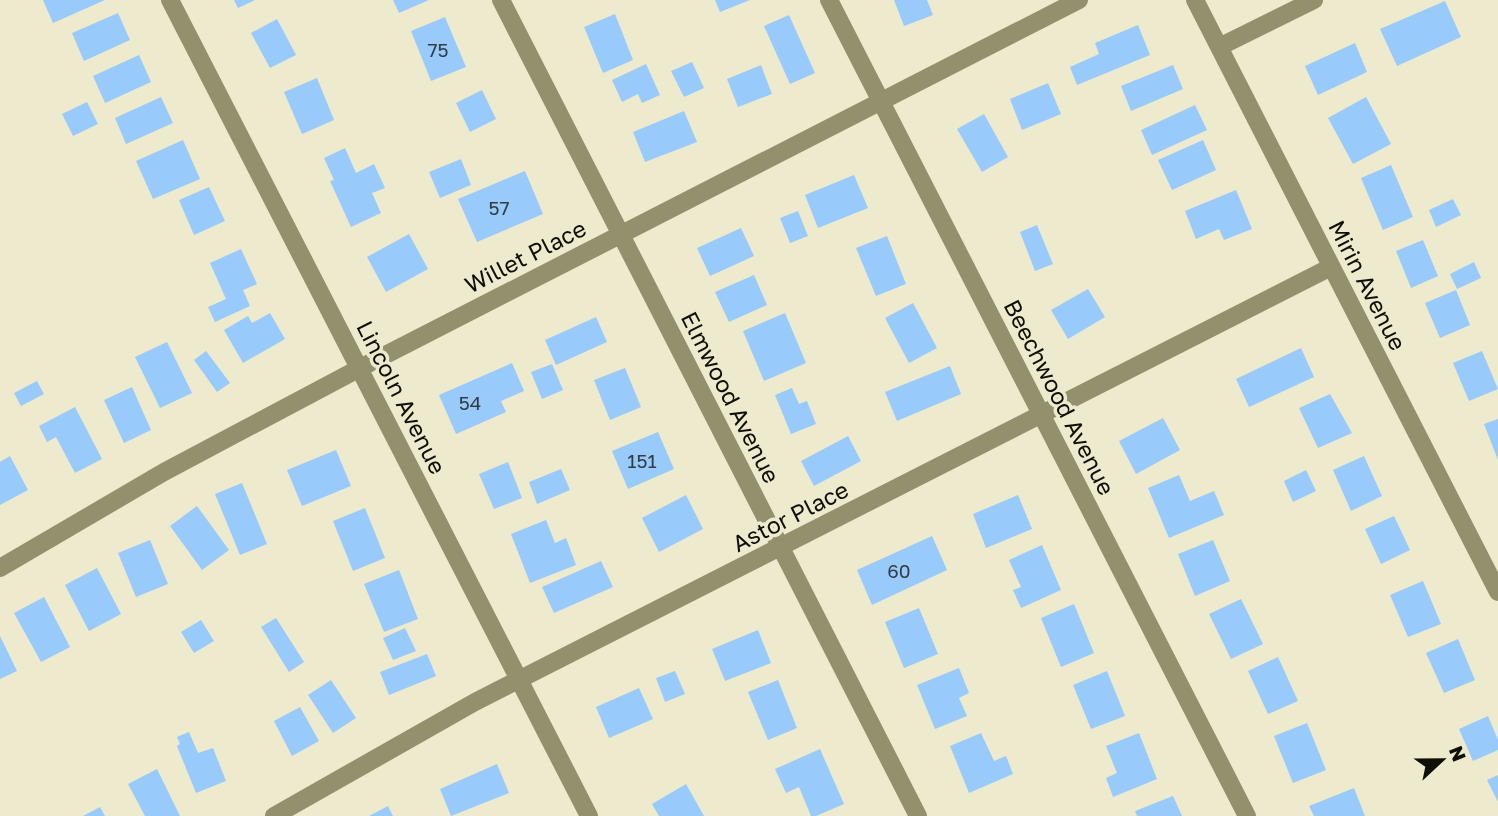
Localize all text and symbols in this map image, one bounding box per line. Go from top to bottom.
house number: 75 [427,38,449,61]
house number: 57 [488,196,510,219]
street label: Willet Place [460,213,590,299]
street label: Mirin Avenue [1323,215,1413,355]
street label: Beechwood Avenue [999,295,1121,499]
street label: Elmwood Avenue [676,307,786,487]
street label: Lincoln Avenue [351,316,453,478]
house number: 54 [459,391,481,414]
house number: 151 [627,449,657,472]
street label: Astor Place [727,475,853,557]
house number: 60 [887,559,911,582]
north arrow [1407,725,1477,795]
text: N [1445,742,1472,764]

